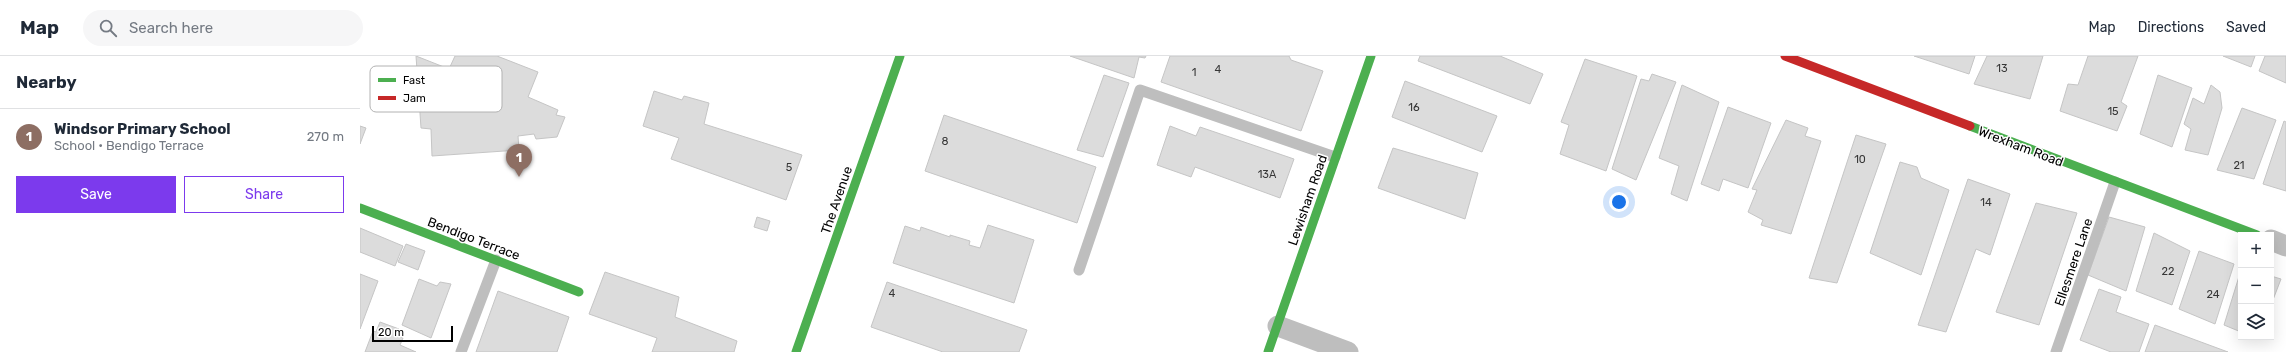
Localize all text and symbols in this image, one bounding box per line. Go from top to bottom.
search box [83,10,363,46]
text: Map [20,16,59,39]
icon: search [97,17,119,39]
text: Search here [129,19,213,37]
text: Map [2089,19,2116,36]
text: Directions [2138,19,2204,36]
text: Saved [2226,19,2266,36]
house number: 13 [1996,62,2008,75]
house number: 4 [1215,63,1222,76]
legend [370,66,502,112]
house number: 1 [1192,66,1196,79]
text: Nearby [16,72,77,92]
text: Fast [403,74,426,87]
text: Jam [403,92,426,105]
house number: 16 [1408,101,1420,114]
house number: 15 [2107,105,2119,118]
text: Windsor Primary School [54,120,231,138]
street label: Wrexham Road [1976,123,2065,170]
text: 1 [26,129,32,144]
text: 270 m [307,129,344,144]
house number: 8 [942,135,949,148]
text: School · Bendigo Terrace [54,138,204,153]
pin: 1 [506,144,532,177]
street label: Lewisham Road [1285,153,1330,248]
house number: 10 [1854,153,1866,166]
house number: 21 [2233,159,2245,172]
house number: 5 [786,161,793,174]
street label: The Avenue [818,164,855,236]
house number: 13A [1258,168,1277,181]
button: Save [16,176,176,213]
button: Share [184,176,344,213]
your location [1609,192,1629,212]
house number: 14 [1980,196,1992,209]
street label: Bendigo Terrace [425,214,522,264]
street label: Ellesmere Lane [2051,216,2096,308]
map controls [2238,232,2274,340]
button: + [2238,232,2274,268]
house number: 22 [2162,265,2174,278]
button: − [2238,268,2274,304]
house number: 4 [889,287,896,300]
house number: 24 [2206,288,2220,301]
button: layers [2238,304,2274,340]
scale bar [372,324,453,343]
text: 20 m [378,326,404,339]

